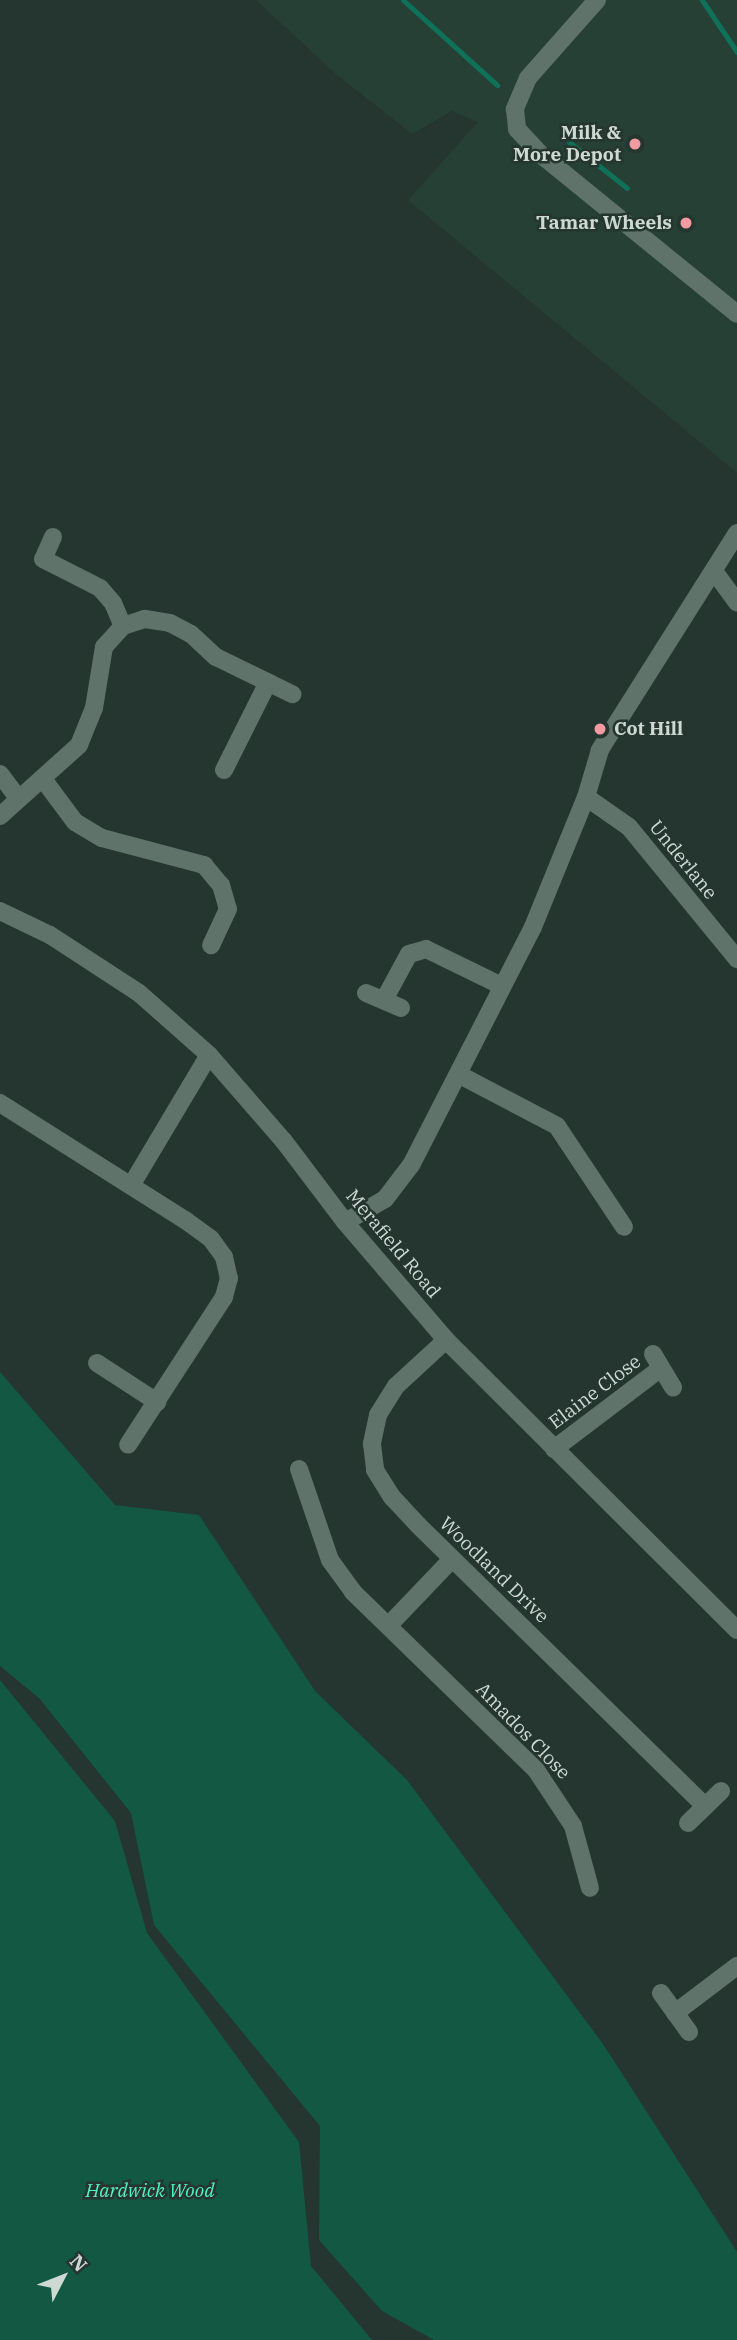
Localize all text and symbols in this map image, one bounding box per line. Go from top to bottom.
place label: Milk & More Depot [513,122,621,166]
marker: Milk & More Depot [627,136,643,152]
place label: Tamar Wheels [536,212,672,234]
marker: Tamar Wheels [678,215,694,231]
place label: Cot Hill [614,718,683,740]
marker: Cot Hill [592,721,608,737]
street label: Underlane [644,816,722,904]
street label: Merafield Road [341,1185,445,1303]
street label: Elaine Close [545,1350,645,1434]
street label: Woodland Drive [435,1512,553,1628]
street label: Amados Close [471,1678,575,1784]
park label: Hardwick Wood [86,2180,214,2202]
north arrow [28,2242,98,2312]
text: N [65,2249,93,2277]

